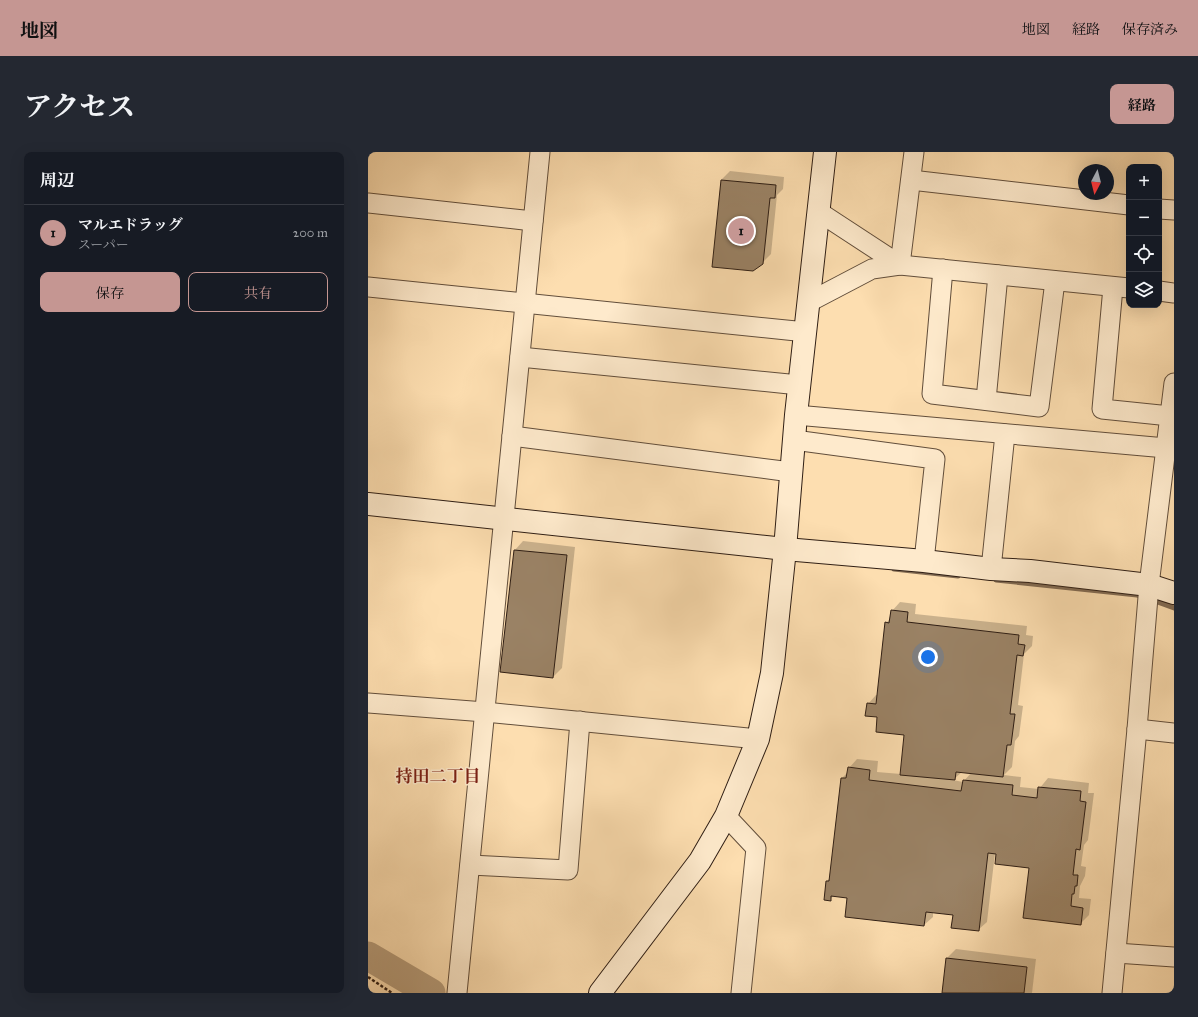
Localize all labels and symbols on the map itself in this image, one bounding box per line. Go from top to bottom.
north arrow [1078,164,1114,200]
pin: 1 [728,216,754,246]
your location [918,647,938,667]
district label: 持田二丁目 [396,766,481,787]

